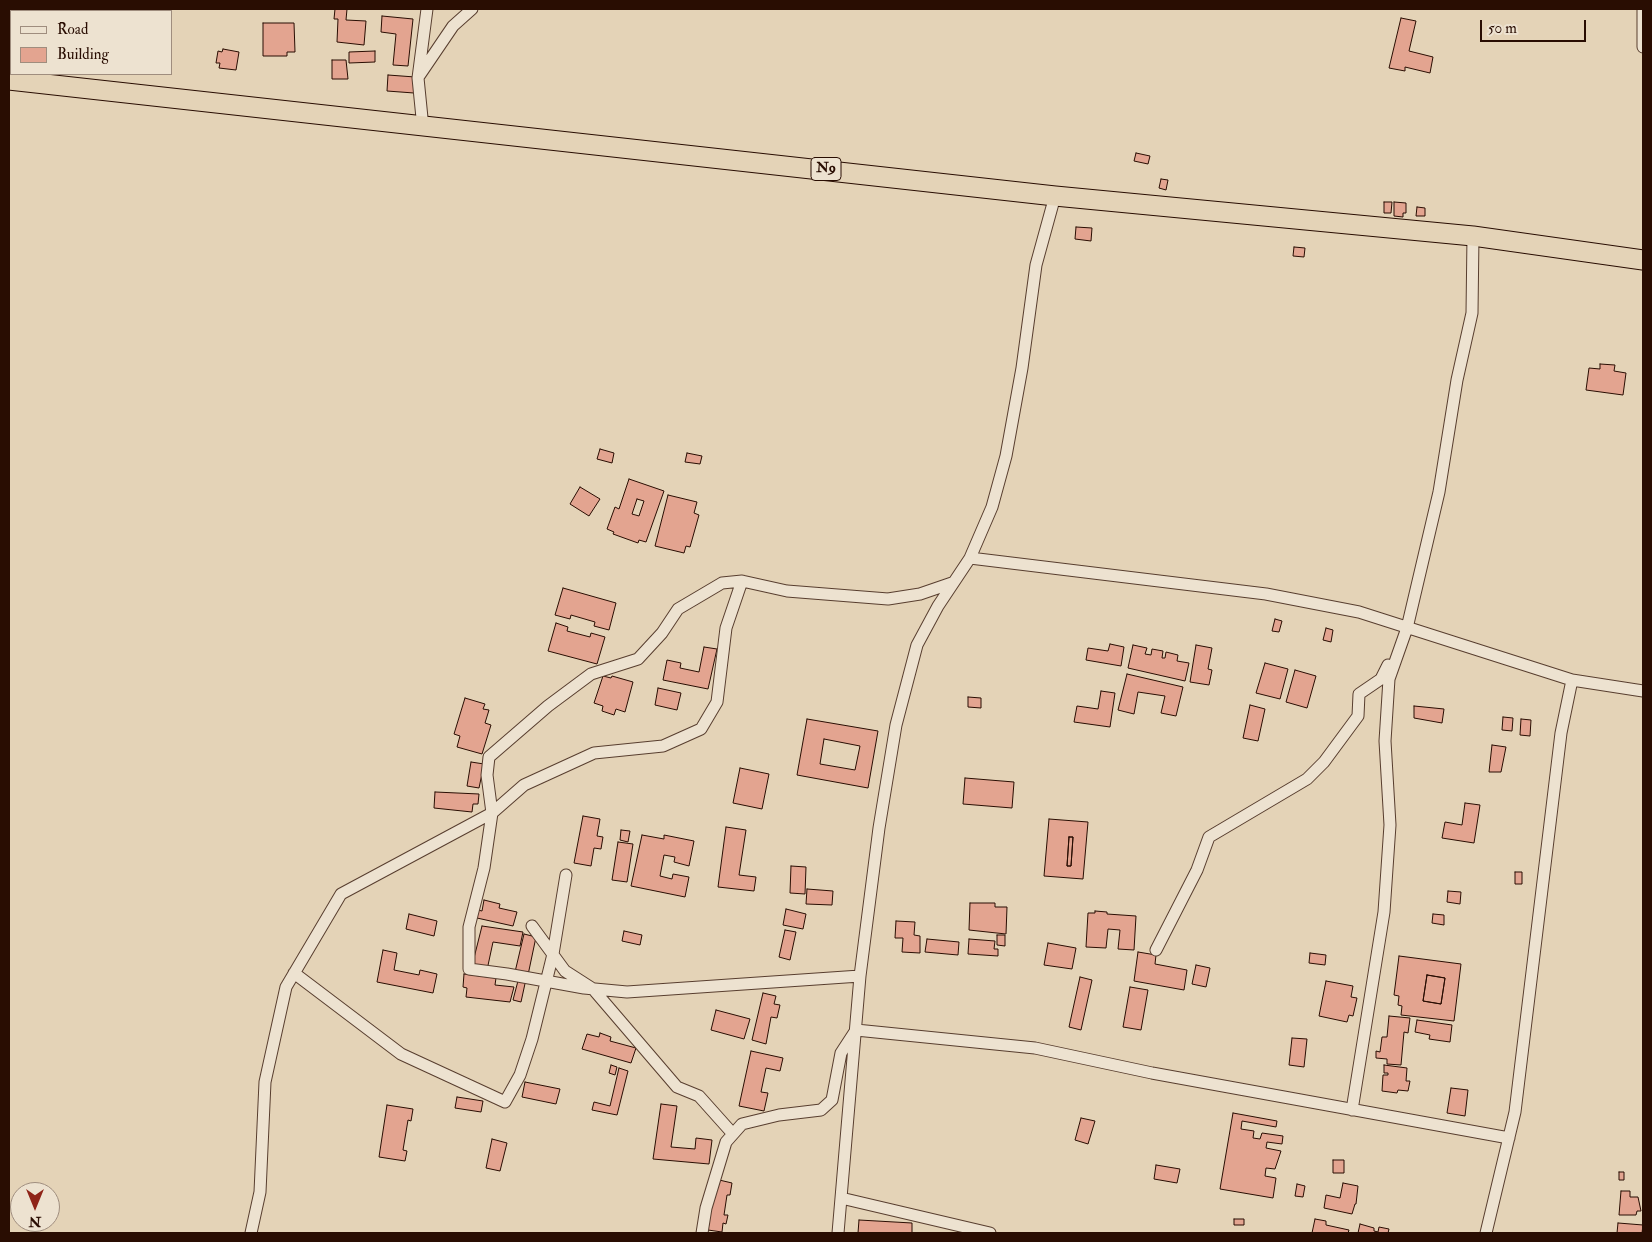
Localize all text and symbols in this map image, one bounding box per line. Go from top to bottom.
legend [10,10,172,75]
scale bar [1482,10,1588,42]
text: 50 m [1488,19,1517,38]
text: Road [57,20,88,39]
text: Building [57,45,109,64]
road number: N9 [811,157,841,180]
north arrow [10,1182,60,1232]
text: N [29,1213,41,1230]

